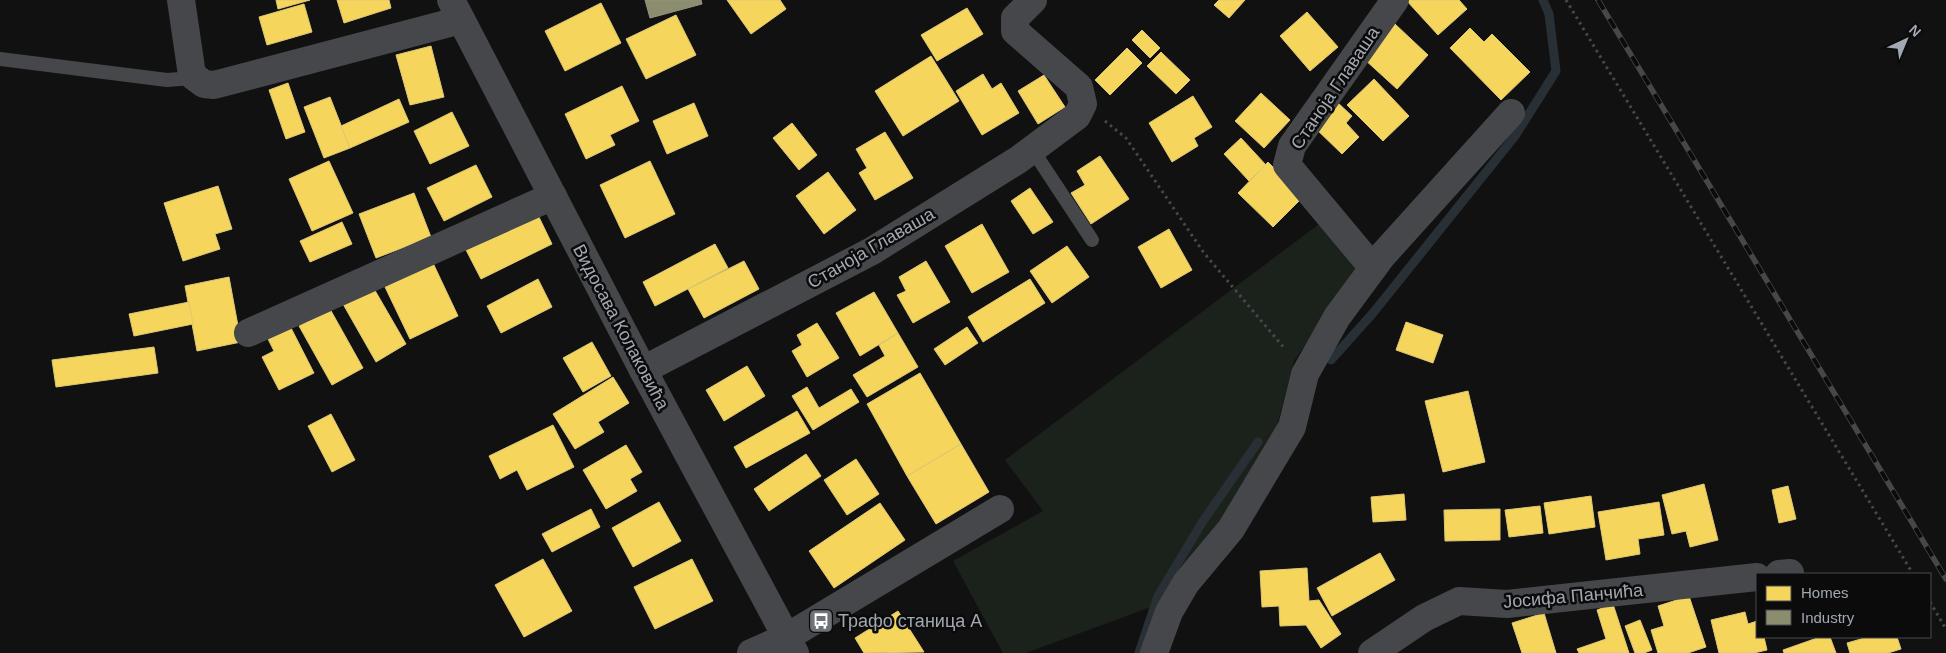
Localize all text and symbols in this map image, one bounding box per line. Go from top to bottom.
north arrow [1881,15,1931,65]
text: N [1906,21,1924,40]
street label: Станоја Главаша [1287,22,1384,153]
street label: Станоја Главаша [804,203,939,292]
street label: Видосава Колаковића [569,241,674,414]
legend [1756,573,1931,638]
street label: Јосифа Панчића [1502,580,1645,612]
text: Homes [1801,584,1849,601]
bus stop icon: Трафо станица А [808,608,834,634]
text: Industry [1801,609,1855,626]
place label: Трафо станица А [838,611,982,631]

